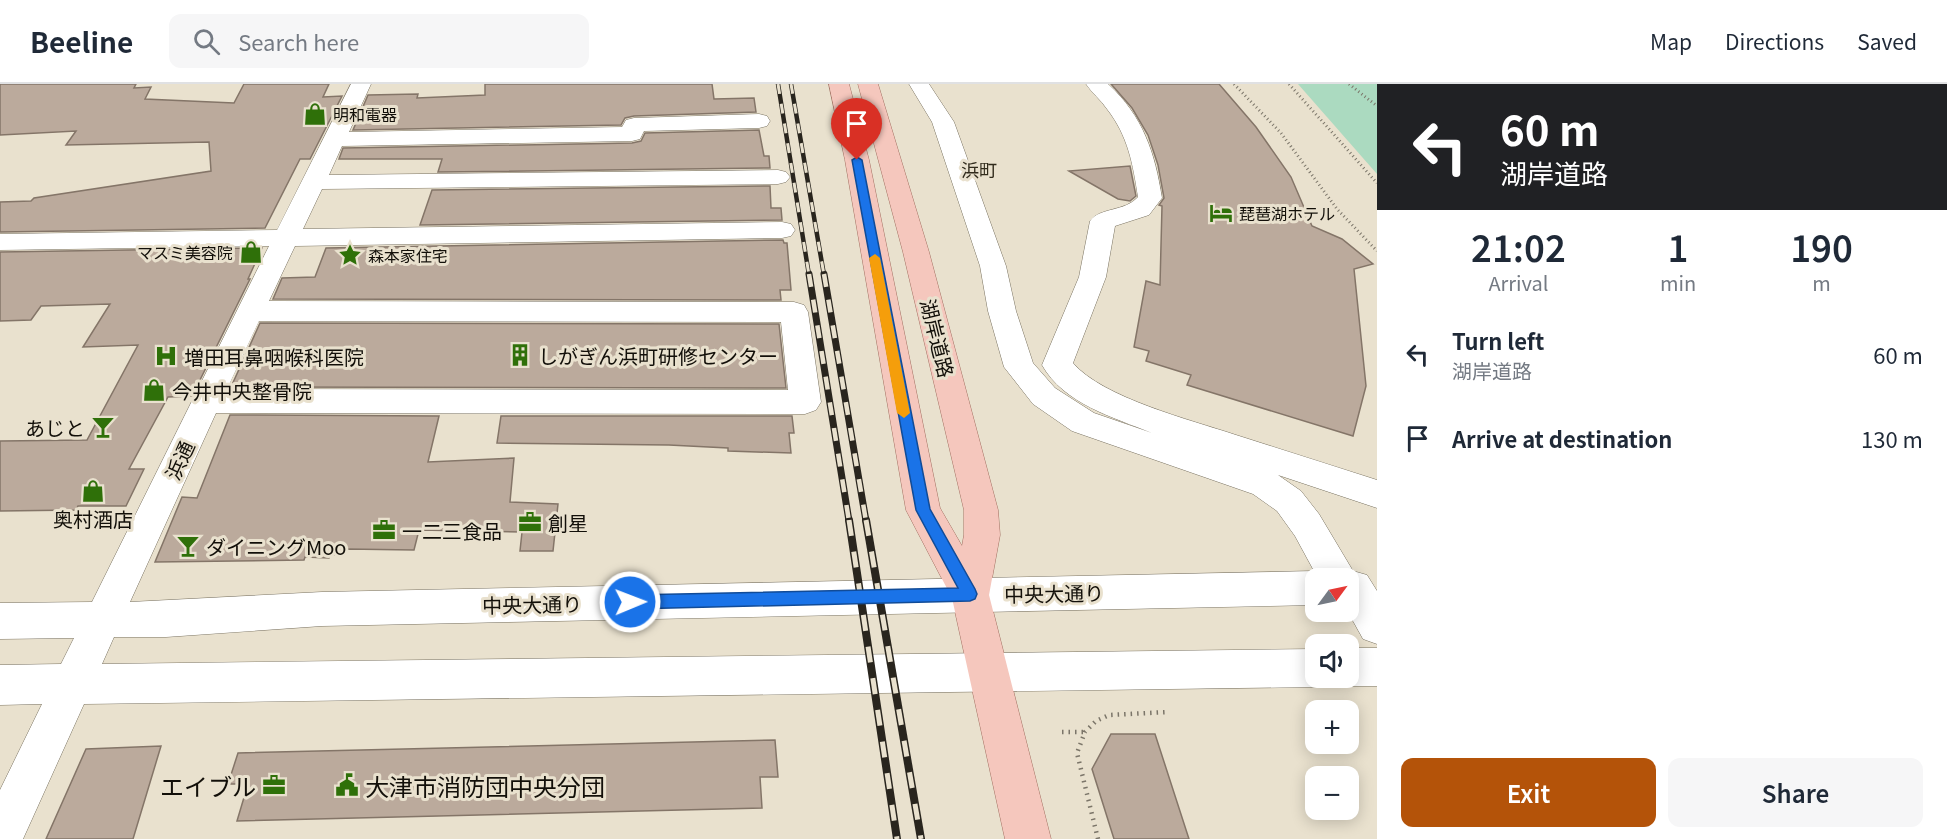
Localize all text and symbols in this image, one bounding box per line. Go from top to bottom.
search box [169,14,589,68]
text: Beeline [30,21,133,61]
icon: search [190,25,223,58]
text: Search here [238,25,359,57]
text: Map [1650,26,1692,56]
text: Directions [1725,26,1824,56]
text: Saved [1857,26,1917,56]
text: 60 m [1500,97,1600,158]
pin [831,98,882,160]
shop icon: 明和電器 [302,101,328,127]
place label: 明和電器 [333,102,397,126]
icon: arrive [840,107,873,140]
icon: left [1401,108,1479,186]
text: 湖岸道路 [1500,153,1608,192]
district label: 浜町 [961,156,997,182]
hotel icon: 琵琶湖ホテル [1208,200,1234,226]
place label: 琵琶湖ホテル [1239,201,1335,225]
text: 21:02 [1471,220,1566,272]
text: 1 [1668,220,1688,272]
text: 190 [1790,220,1853,272]
shop icon: マスミ美容院 [238,239,264,265]
place label: マスミ美容院 [137,240,233,264]
place icon: 森本家住宅 [337,242,363,268]
place label: 森本家住宅 [368,243,448,267]
text: Arrival [1488,268,1548,297]
text: min [1660,268,1696,297]
text: m [1812,268,1831,297]
street label: 湖岸道路 [914,296,962,380]
text: Turn left [1452,324,1544,356]
icon: left [1401,338,1434,371]
text: 60 m [1873,338,1923,370]
place label: しがぎん浜町研修センター [538,341,778,370]
place label: 増田耳鼻咽喉科医院 [184,342,364,371]
building icon: しがぎん浜町研修センター [507,342,533,368]
hospital icon: 増田耳鼻咽喉科医院 [153,343,179,369]
text: 湖岸道路 [1452,356,1532,385]
place label: 今井中央整骨院 [172,376,312,405]
shop icon: 今井中央整骨院 [141,377,167,403]
place label: あじと [25,413,85,442]
bar icon: あじと [90,414,116,440]
icon: arrive [1401,422,1434,455]
text: Arrive at destination [1452,422,1672,454]
text: 130 m [1861,422,1923,454]
street label: 浜通 [157,436,201,484]
shop icon: 奥村酒店 [80,478,106,504]
place label: 奥村酒店 [53,504,133,533]
place label: 創星 [548,508,588,537]
office icon: 創星 [517,509,543,535]
place label: 一二三食品 [402,516,502,545]
office icon: 一二三食品 [371,517,397,543]
place label: ダイニングMoo [206,532,346,561]
bar icon: ダイニングMoo [175,533,201,559]
north arrow [1305,568,1359,622]
map controls [1305,568,1359,820]
position arrow [598,570,662,634]
street label: 中央大通り [1004,578,1104,608]
street label: 中央大通り [482,589,582,619]
button: sound [1305,634,1359,688]
button: + [1305,700,1359,754]
button: Exit [1401,758,1656,827]
button: Share [1668,758,1923,827]
button: − [1305,766,1359,820]
place label: エイブル [160,768,256,803]
place label: 大津市消防団中央分団 [365,768,605,803]
office icon: エイブル [261,772,287,798]
public building icon: 大津市消防団中央分団 [334,772,360,798]

